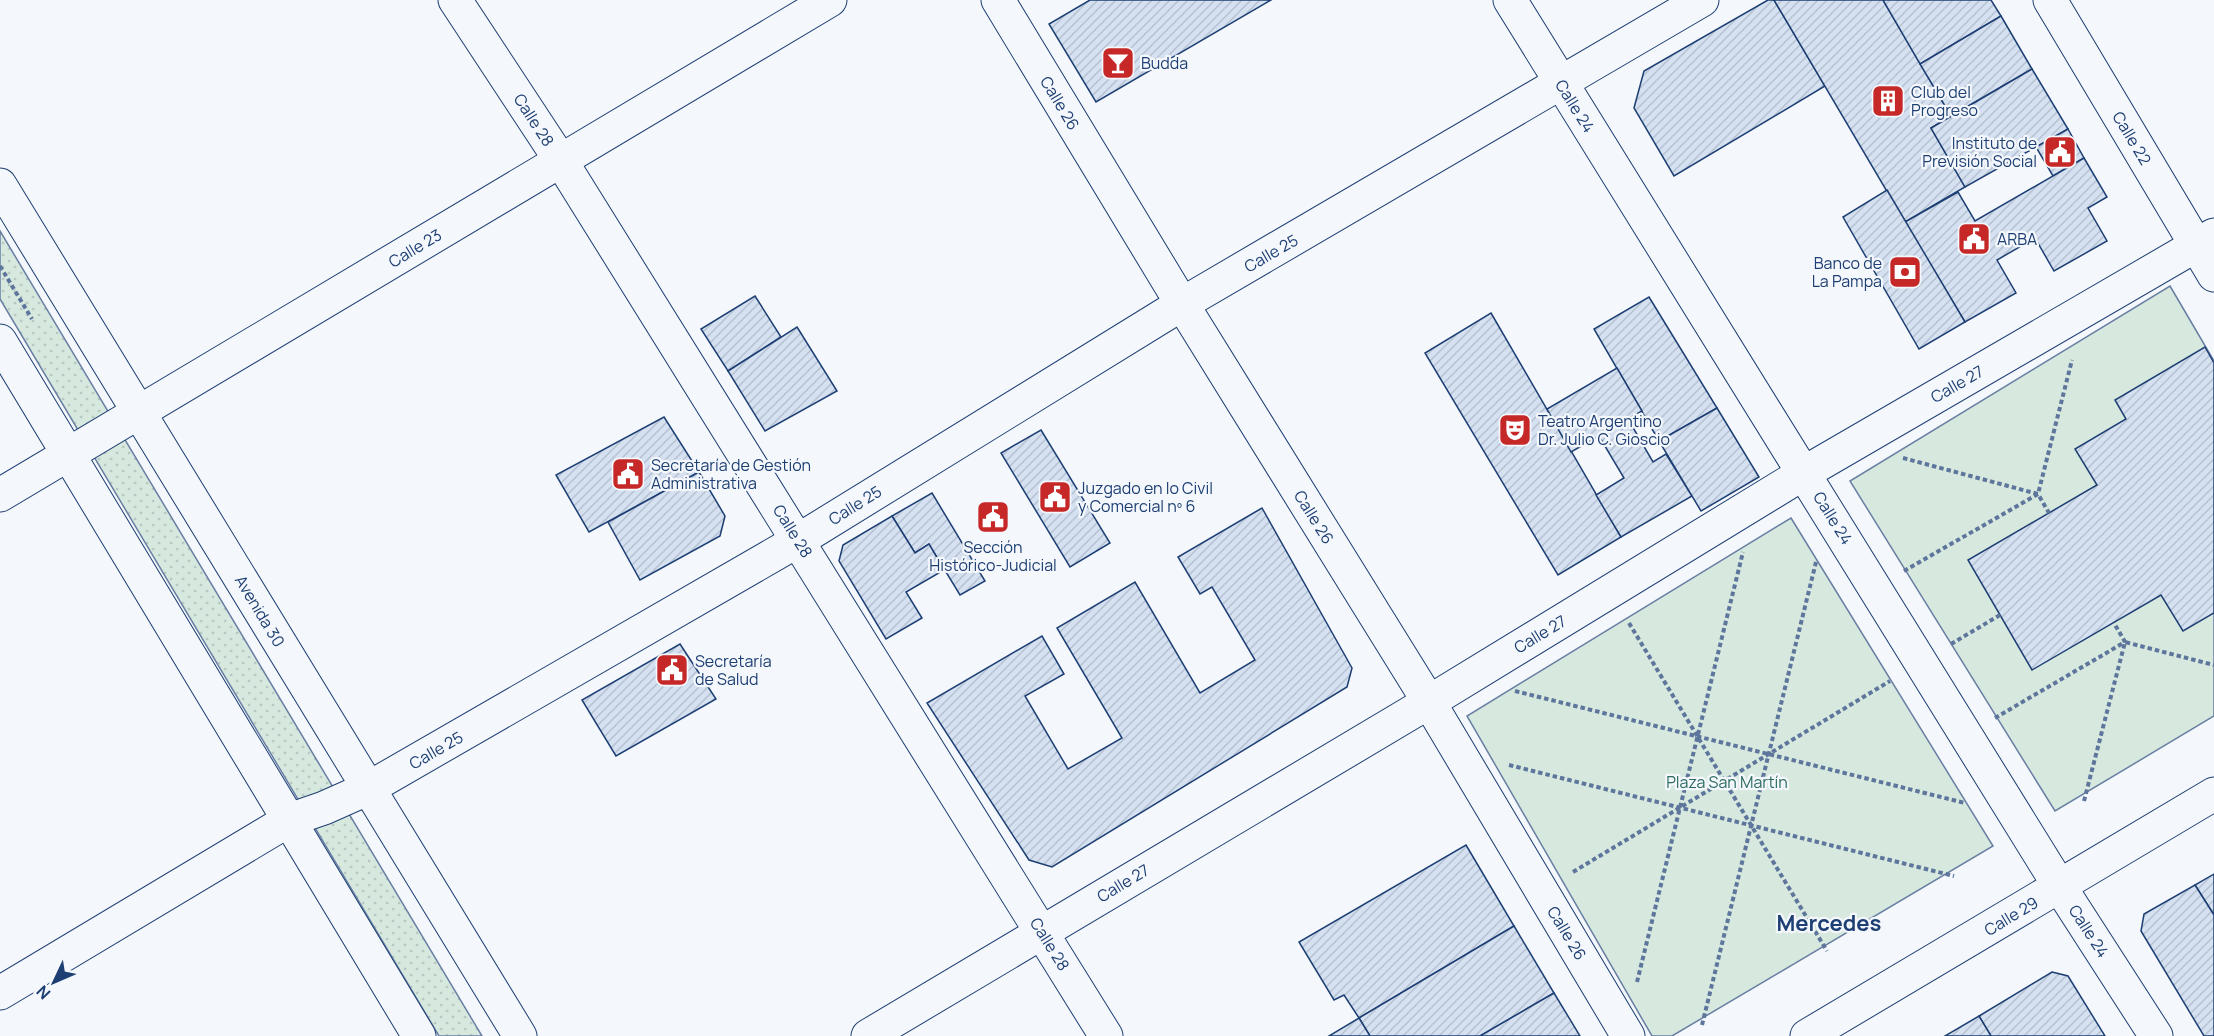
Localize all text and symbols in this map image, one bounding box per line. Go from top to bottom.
bar icon: Budda [1100,45,1136,81]
place label: Budda [1141,52,1188,74]
street label: Calle 26 [1035,72,1085,134]
street label: Calle 24 [1550,75,1600,137]
place label: Club del Progreso [1911,81,1978,121]
building icon: Club del Progreso [1870,83,1906,119]
street label: Calle 28 [509,89,559,151]
street label: Calle 22 [2107,107,2157,169]
place label: Instituto de Previsión Social [1922,132,2037,172]
public building icon: Instituto de Previsión Social [2042,134,2078,170]
public building icon: ARBA [1956,221,1992,257]
street label: Calle 23 [384,224,446,272]
place label: ARBA [1997,228,2037,250]
street label: Calle 25 [1240,229,1302,277]
place label: Banco de La Pampa [1812,252,1882,292]
bank icon: Banco de La Pampa [1887,254,1923,290]
street label: Calle 27 [1927,360,1987,408]
place label: Teatro Argentino Dr. Julio C. Gioscio [1538,410,1670,450]
theatre icon: Teatro Argentino Dr. Julio C. Gioscio [1497,412,1533,448]
place label: Secretaría de Gestión Administrativa [651,454,811,494]
public building icon: Secretaría de Gestión Administrativa [610,456,646,492]
place label: Juzgado en lo Civil y Comercial nº 6 [1078,477,1213,517]
public building icon: Juzgado en lo Civil y Comercial nº 6 [1037,479,1073,515]
street label: Calle 25 [824,480,886,530]
street label: Calle 26 [1289,486,1339,548]
street label: Calle 24 [1808,487,1858,549]
public building icon: Sección Histórico-Judicial [975,499,1011,535]
street label: Calle 28 [768,500,818,562]
place label: Sección Histórico-Judicial [929,536,1057,576]
street label: Avenida 30 [230,571,290,651]
street label: Calle 27 [1510,610,1570,658]
place label: Secretaría de Salud [695,650,772,690]
public building icon: Secretaría de Salud [654,652,690,688]
street label: Calle 25 [405,726,467,774]
park label: Plaza San Martín [1666,771,1788,793]
street label: Calle 27 [1093,859,1153,907]
street label: Calle 29 [1980,891,2042,941]
street label: Calle 24 [2064,900,2114,962]
street label: Calle 26 [1542,902,1592,964]
district label: Mercedes [1777,908,1882,938]
street label: Calle 28 [1025,913,1075,975]
north arrow [24,952,84,1012]
text: N [31,981,55,1004]

